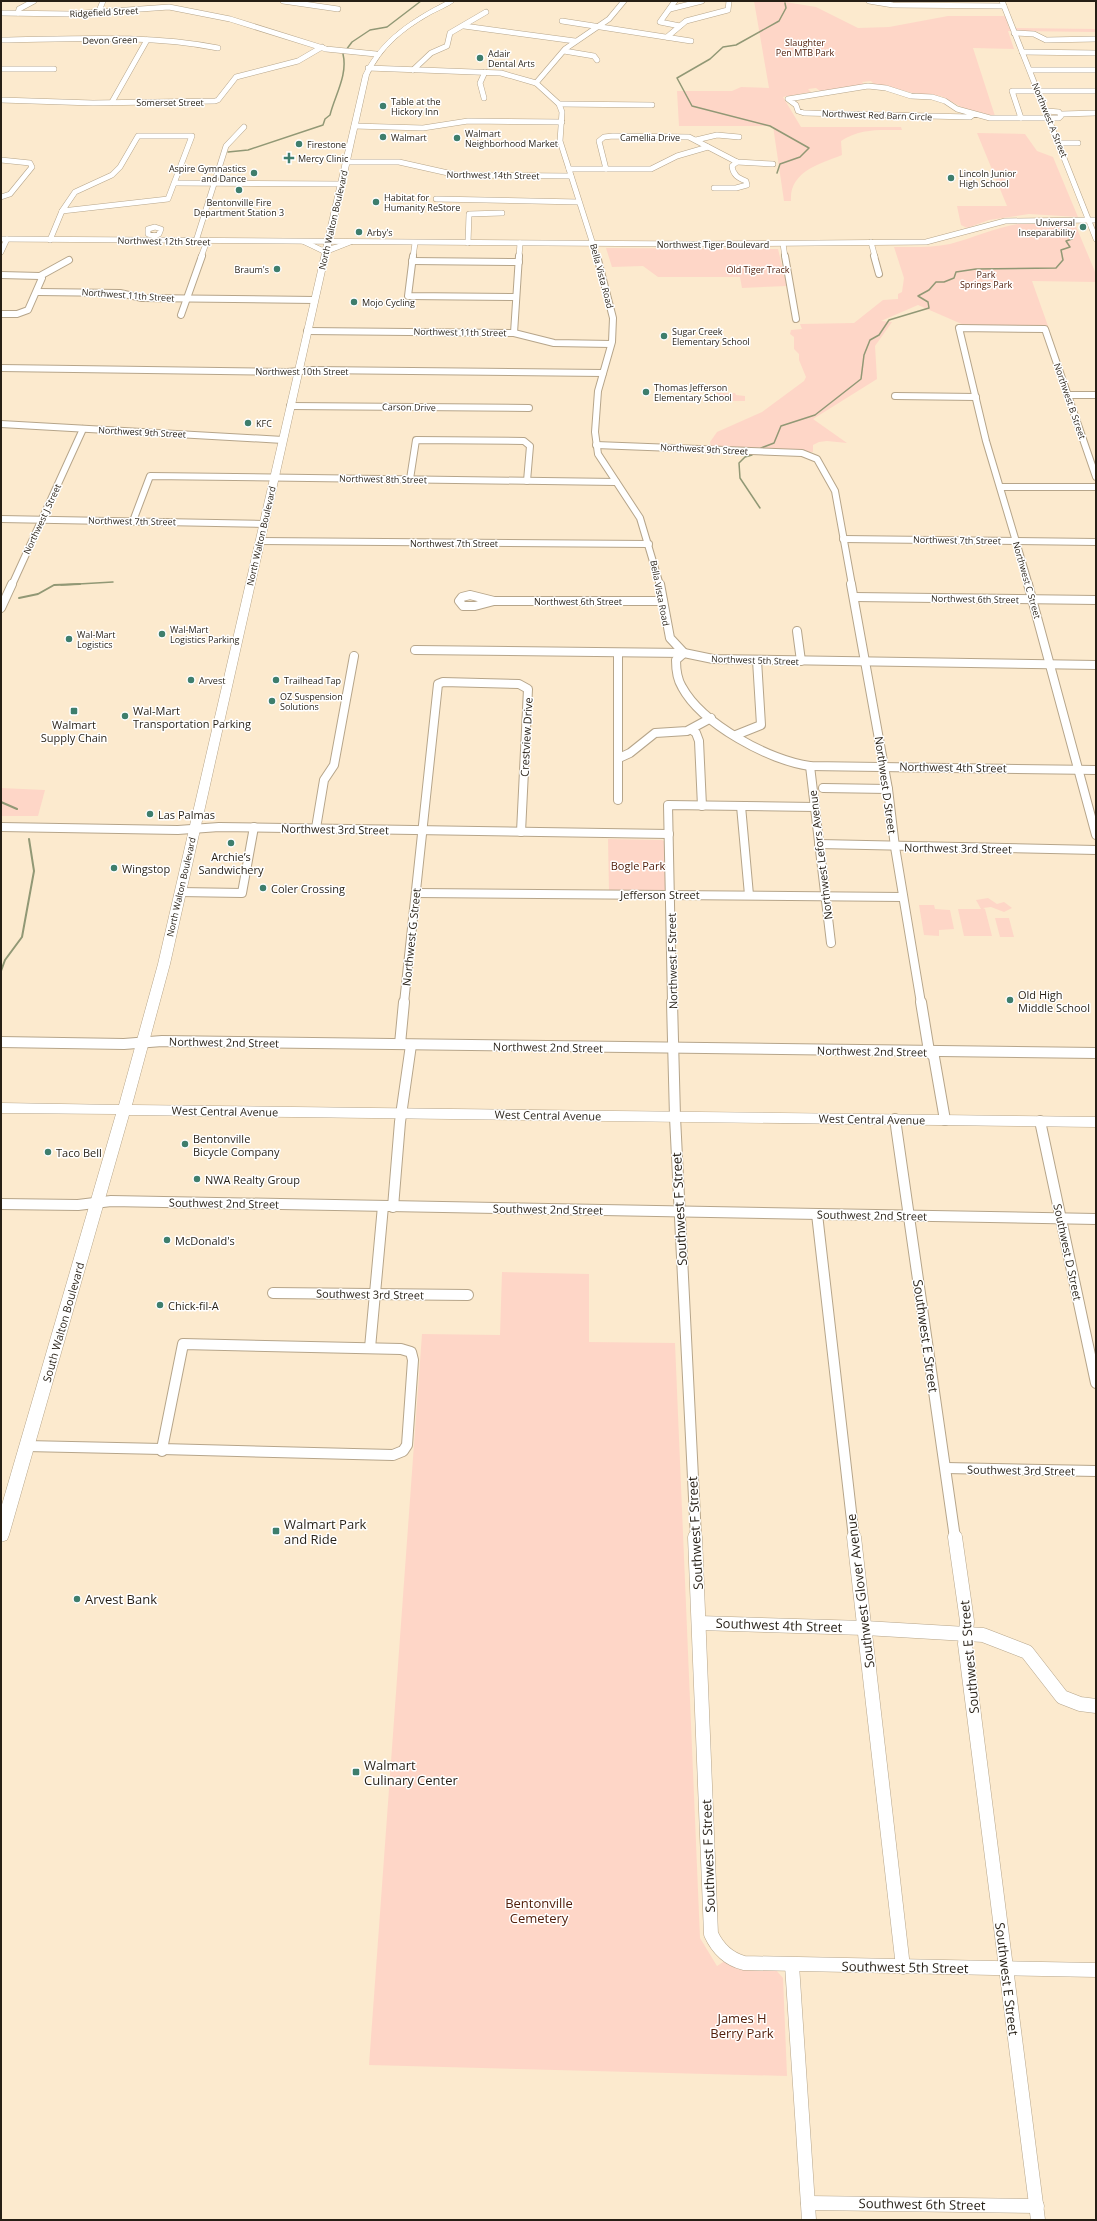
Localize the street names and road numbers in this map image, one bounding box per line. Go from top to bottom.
street label: Ridgefield Street [69,4,139,20]
street label: Devon Green [82,33,138,47]
street label: Northwest A Street [1029,81,1071,159]
street label: Somerset Street [136,96,204,109]
street label: Northwest Red Barn Circle [822,107,932,123]
street label: Camellia Drive [620,131,680,144]
street label: Northwest 14th Street [446,168,540,182]
street label: North Walton Boulevard [315,169,351,271]
street label: Northwest 12th Street [117,234,211,248]
street label: Northwest Tiger Boulevard [657,238,769,251]
street label: Bella Vista Road [587,242,617,310]
street label: Northwest 11th Street [81,285,175,305]
street label: Northwest 11th Street [413,325,507,339]
street label: Northwest B Street [1051,361,1089,441]
street label: Northwest 10th Street [256,365,348,378]
street label: Carson Drive [382,400,436,414]
street label: Northwest 9th Street [98,423,186,441]
street label: Northwest 9th Street [660,440,748,458]
street label: Northwest 8th Street [339,472,427,486]
street label: Northwest J Street [20,482,64,556]
street label: North Walton Boulevard [243,485,279,587]
street label: Northwest 7th Street [88,514,176,528]
street label: Northwest 7th Street [913,533,1001,547]
street label: Northwest 7th Street [410,537,498,550]
street label: Northwest C Street [1010,540,1044,620]
street label: Bella Vista Road [647,559,673,627]
street label: Northwest 6th Street [931,592,1019,606]
street label: Northwest 6th Street [534,595,622,608]
street label: Northwest 5th Street [711,652,799,668]
street label: Crestview Drive [516,697,536,777]
street label: Northwest D Street [872,735,900,835]
street label: Northwest 4th Street [899,759,1007,775]
street label: Northwest Lefors Avenue [805,790,835,920]
street label: Northwest 3rd Street [281,821,389,837]
street label: North Walton Boulevard [163,836,199,938]
street label: Northwest 3rd Street [904,840,1012,856]
street label: Northwest G Street [398,887,424,987]
street label: Jefferson Street [619,887,700,902]
street label: Northwest F Street [664,913,680,1009]
street label: Northwest 2nd Street [169,1034,279,1050]
street label: Northwest 2nd Street [493,1039,603,1055]
street label: Northwest 2nd Street [817,1043,927,1059]
street label: West Central Avenue [172,1103,278,1119]
street label: West Central Avenue [495,1107,601,1123]
street label: West Central Avenue [819,1111,925,1127]
street label: Southwest F Street [667,1151,691,1266]
street label: Southwest 2nd Street [169,1195,279,1211]
street label: Southwest 2nd Street [493,1201,603,1217]
street label: Southwest D Street [1050,1202,1086,1302]
street label: Southwest 2nd Street [817,1207,927,1223]
street label: South Walton Boulevard [39,1260,87,1384]
street label: Southwest E Street [909,1278,943,1394]
street label: Southwest 3rd Street [316,1286,424,1302]
street label: Southwest 3rd Street [967,1462,1075,1478]
street label: Southwest F Street [683,1475,707,1590]
street label: Southwest Glover Avenue [842,1513,878,1669]
street label: Southwest E Street [955,1599,983,1715]
street label: Southwest 4th Street [715,1614,843,1636]
street label: Southwest F Street [697,1799,719,1913]
street label: Southwest E Street [991,1921,1023,2037]
street label: Southwest 5th Street [841,1957,969,1977]
street label: Southwest 6th Street [858,2194,986,2214]

